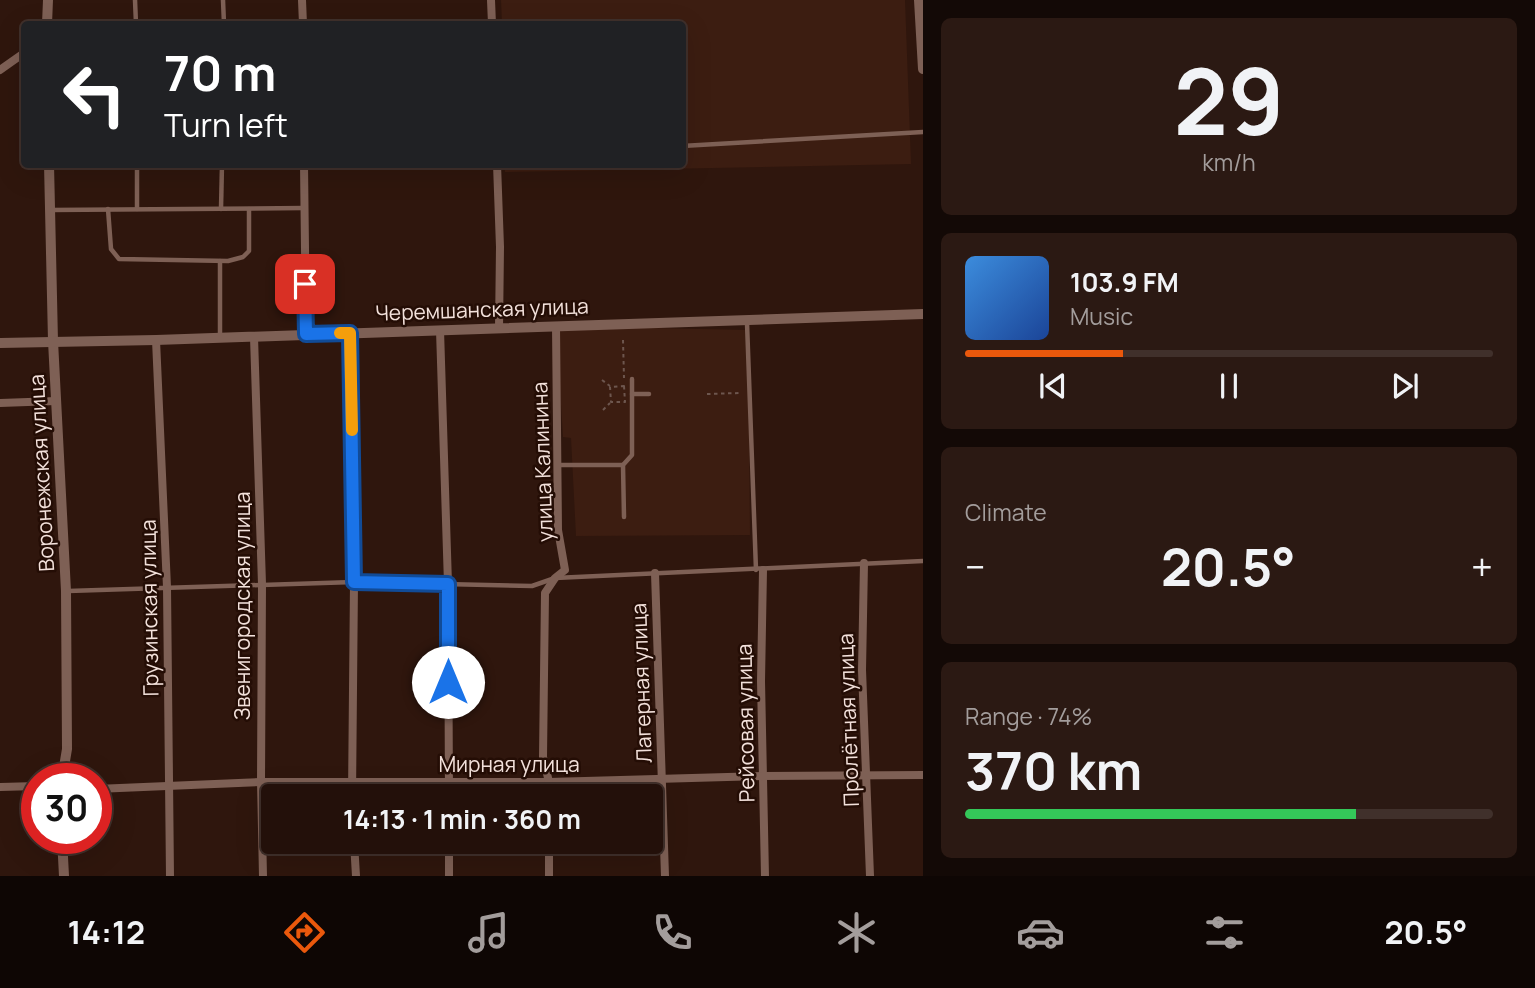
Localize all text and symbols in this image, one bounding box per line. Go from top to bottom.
text: 29 [1174,38,1284,162]
text: 70 m [164,39,276,106]
icon: left [49,49,140,140]
text: Turn left [164,103,288,147]
text: km/h [1202,146,1256,178]
pin [275,254,335,314]
text: 103.9 FM [1070,264,1179,300]
icon: arrive [286,265,324,303]
street label: Черемшанская улица [375,291,589,327]
text: Music [1070,300,1133,332]
icon: previous [1034,367,1072,405]
icon: pause [1210,367,1248,405]
icon: next [1386,367,1424,405]
street label: Воронежская улица [22,374,60,572]
street label: улица Калинина [525,381,559,543]
street label: Звенигородская улица [228,492,256,720]
text: Climate [965,496,1047,528]
street label: Грузинская улица [133,519,165,697]
text: 20.5° [1161,531,1296,602]
text: − [965,540,986,592]
text: + [1471,540,1493,592]
street label: Лагерная улица [624,603,658,763]
street label: Пролётная улица [831,633,865,807]
street label: Рейсовая улица [730,643,760,803]
position arrow [411,645,485,719]
text: Range · 74% [965,700,1092,732]
text: 370 km [965,735,1142,806]
street label: Мирная улица [438,750,580,778]
speed limit sign: 30 [21,763,112,854]
text: 14:13 · 1 min · 360 m [343,801,581,837]
icon: directions [280,908,329,957]
icon: music [464,908,513,957]
icon: phone [648,908,697,957]
icon: climate [832,908,881,957]
icon: car [1016,908,1065,957]
icon: filters [1200,908,1249,957]
text: 14:12 [68,910,145,954]
text: 20.5° [1384,910,1467,954]

